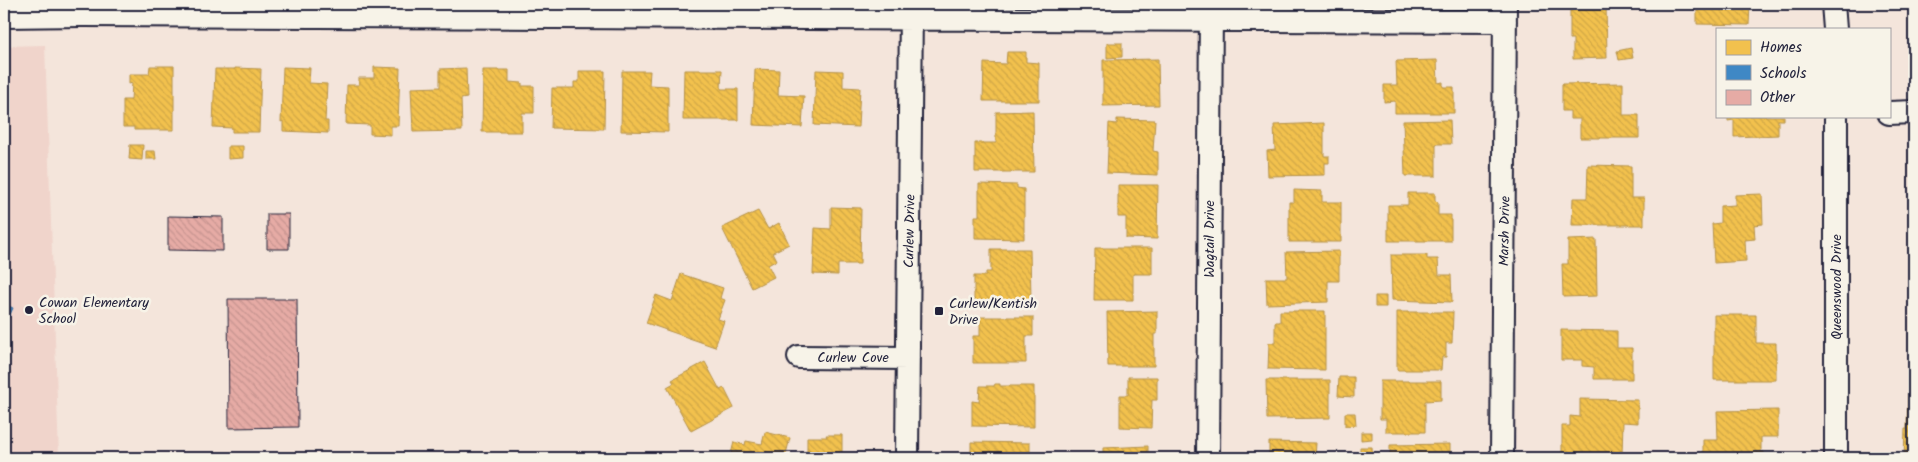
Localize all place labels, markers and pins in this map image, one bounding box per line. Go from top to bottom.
place label: Cowan Elementary School [39,292,149,330]
place label: Curlew/Kentish Drive [949,293,1037,331]
marker: Cowan Elementary School [23,304,35,316]
marker: Curlew/Kentish Drive [933,305,945,317]

